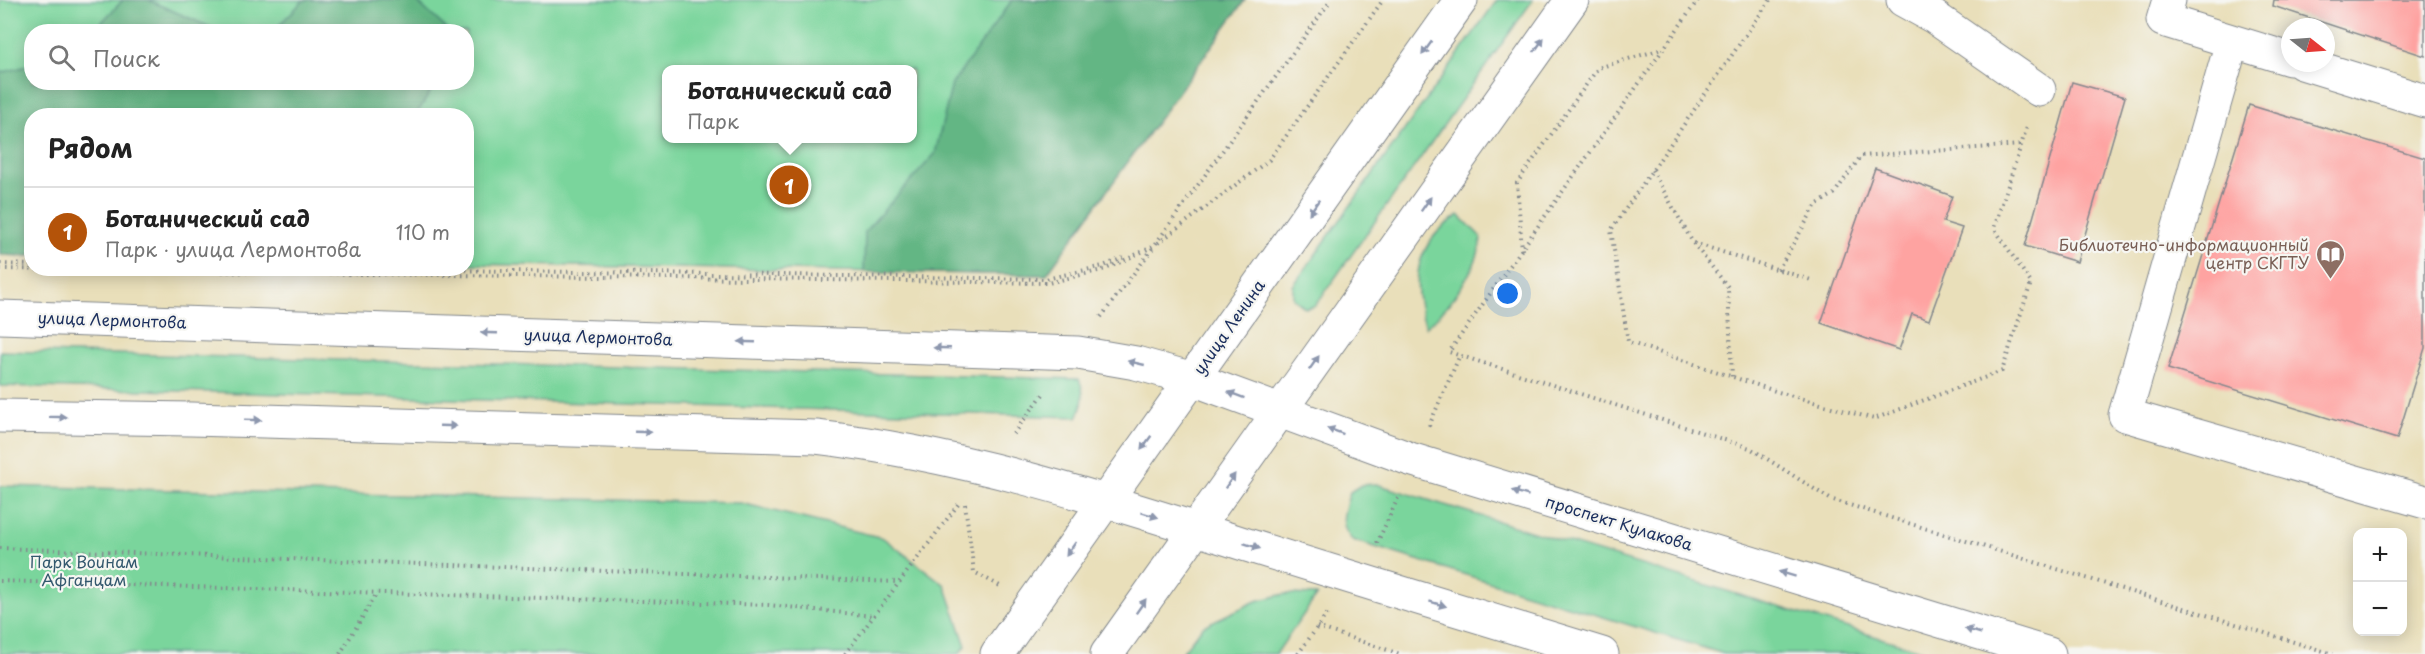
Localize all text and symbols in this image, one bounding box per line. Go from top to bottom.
north arrow [2281,18,2335,72]
search box [24,24,474,90]
one-way arrow [1533,38,1545,53]
one-way arrow [1421,39,1433,55]
icon: search [45,41,78,74]
text: Поиск [93,41,160,74]
popup [662,65,917,143]
text: Ботанический сад [687,73,892,106]
text: Парк [687,106,739,136]
text: Рядом [48,128,133,167]
pin: 1 [770,162,808,207]
one-way arrow [1420,197,1432,213]
one-way arrow [1308,198,1320,214]
text: Ботанический сад [105,201,310,234]
text: 1 [63,217,72,247]
text: 110 m [396,217,450,247]
place label: Библиотечно-информационный центр СКГТУ [2059,232,2309,274]
text: Парк · улица Лермонтова [105,234,361,264]
library icon: Библиотечно-информационный центр СКГТУ [2314,238,2346,280]
street label: улица Ленина [1187,274,1270,379]
your location [1493,279,1522,308]
street label: улица Лермонтова [37,304,187,334]
street label: улица Лермонтова [523,321,673,351]
one-way arrow [480,328,499,338]
one-way arrow [738,337,757,346]
one-way arrow [933,344,952,353]
one-way arrow [1308,356,1320,372]
one-way arrow [1127,358,1145,368]
one-way arrow [1227,390,1245,399]
one-way arrow [49,412,68,422]
one-way arrow [244,416,263,425]
one-way arrow [439,421,458,431]
one-way arrow [1326,426,1344,436]
one-way arrow [634,427,653,436]
one-way arrow [1140,435,1152,451]
one-way arrow [1224,474,1236,490]
one-way arrow [1511,488,1529,497]
street label: проспект Кулакова [1543,488,1696,556]
one-way arrow [1142,511,1160,520]
map controls [2353,528,2407,636]
button: + [2353,528,2407,582]
one-way arrow [1065,540,1077,556]
one-way arrow [1243,542,1261,552]
park label: Парк Воинам Афганцам [30,549,138,591]
one-way arrow [1777,569,1795,578]
button: − [2353,582,2407,636]
one-way arrow [1135,599,1147,615]
one-way arrow [1429,600,1447,609]
one-way arrow [1964,626,1982,635]

